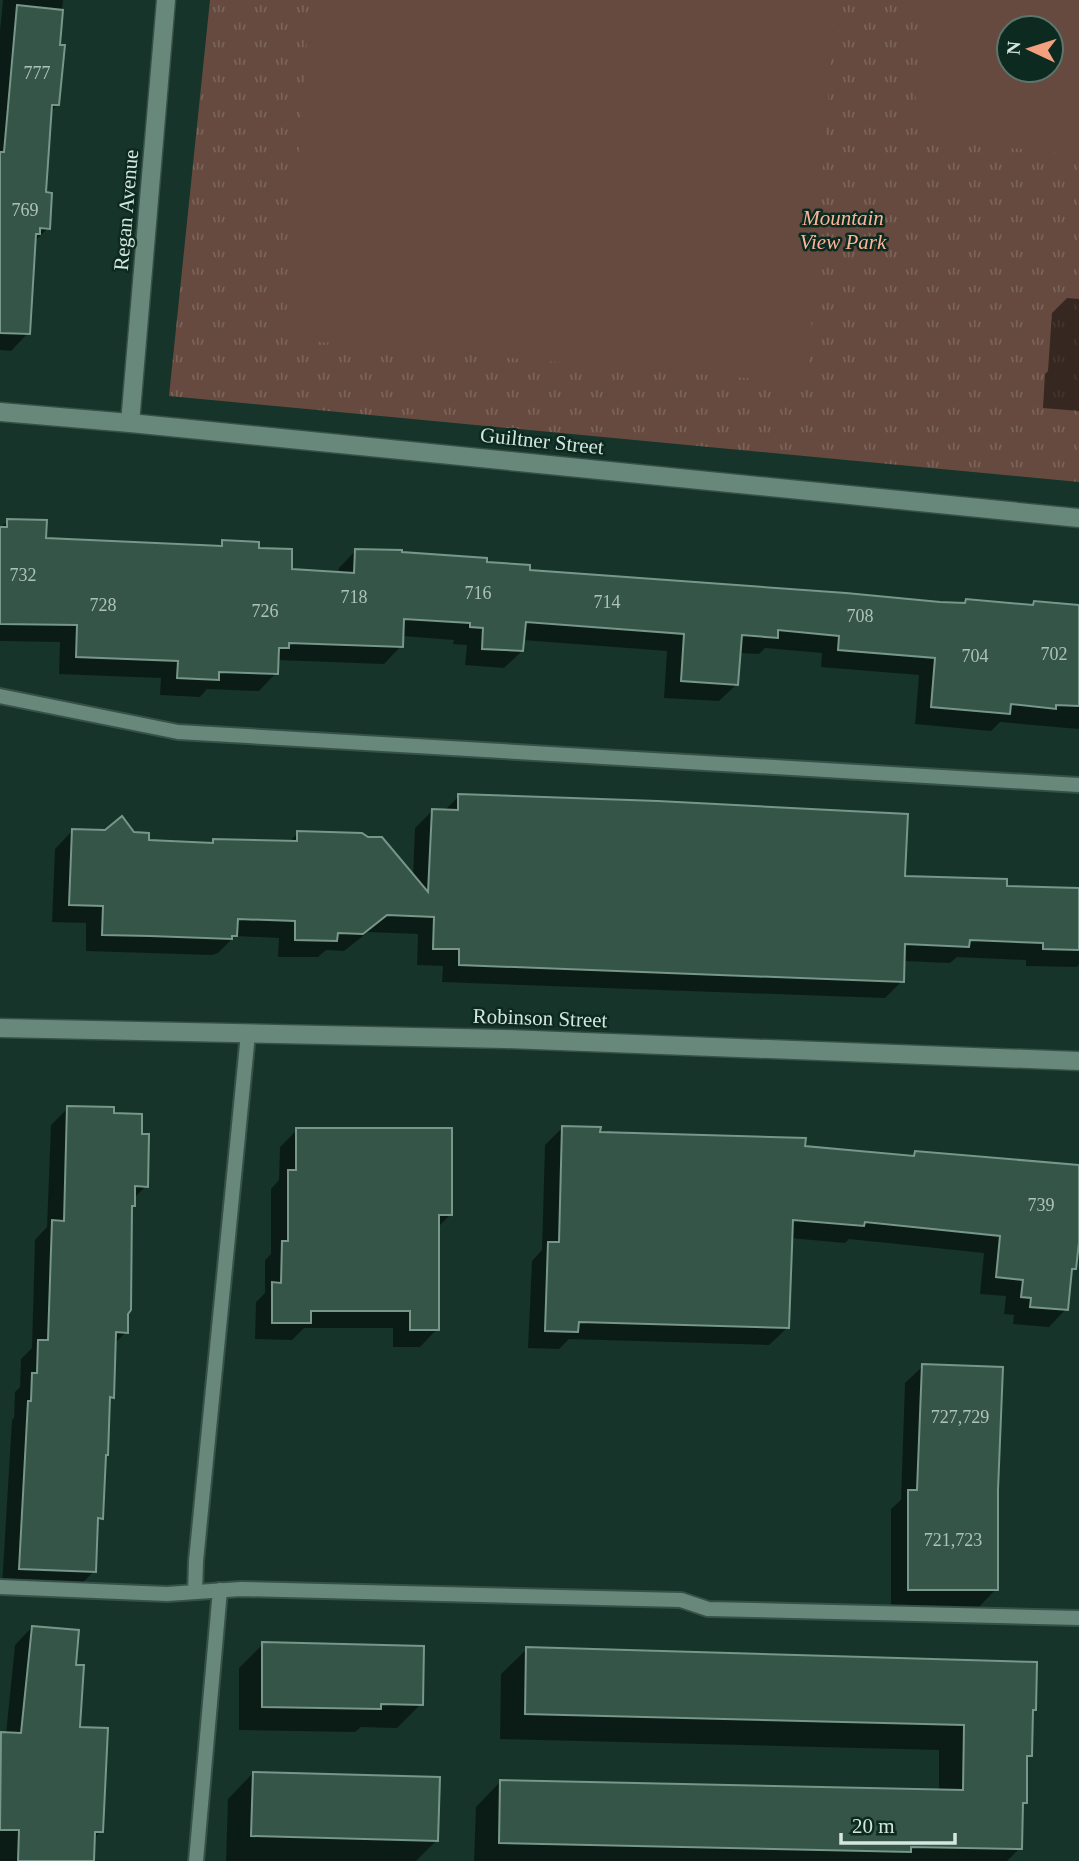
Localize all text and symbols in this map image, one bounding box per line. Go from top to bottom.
north arrow [995,14,1065,84]
text: N [1003,40,1025,55]
house number: 777 [24,63,51,83]
street label: Regan Avenue [109,148,143,272]
house number: 769 [12,200,39,220]
park label: Mountain View Park [800,206,887,254]
street label: Guiltner Street [479,423,605,459]
house number: 732 [10,565,37,585]
house number: 716 [465,583,492,603]
house number: 718 [341,587,368,607]
house number: 714 [594,592,621,612]
house number: 728 [90,595,117,615]
house number: 726 [252,601,279,621]
house number: 708 [847,606,874,626]
house number: 702 [1041,644,1068,664]
house number: 704 [962,646,989,666]
street label: Robinson Street [472,1004,608,1032]
house number: 739 [1028,1195,1055,1215]
house number: 727,729 [931,1407,989,1427]
house number: 721,723 [924,1530,982,1550]
scale bar [841,1801,955,1845]
text: 20 m [852,1814,895,1838]

